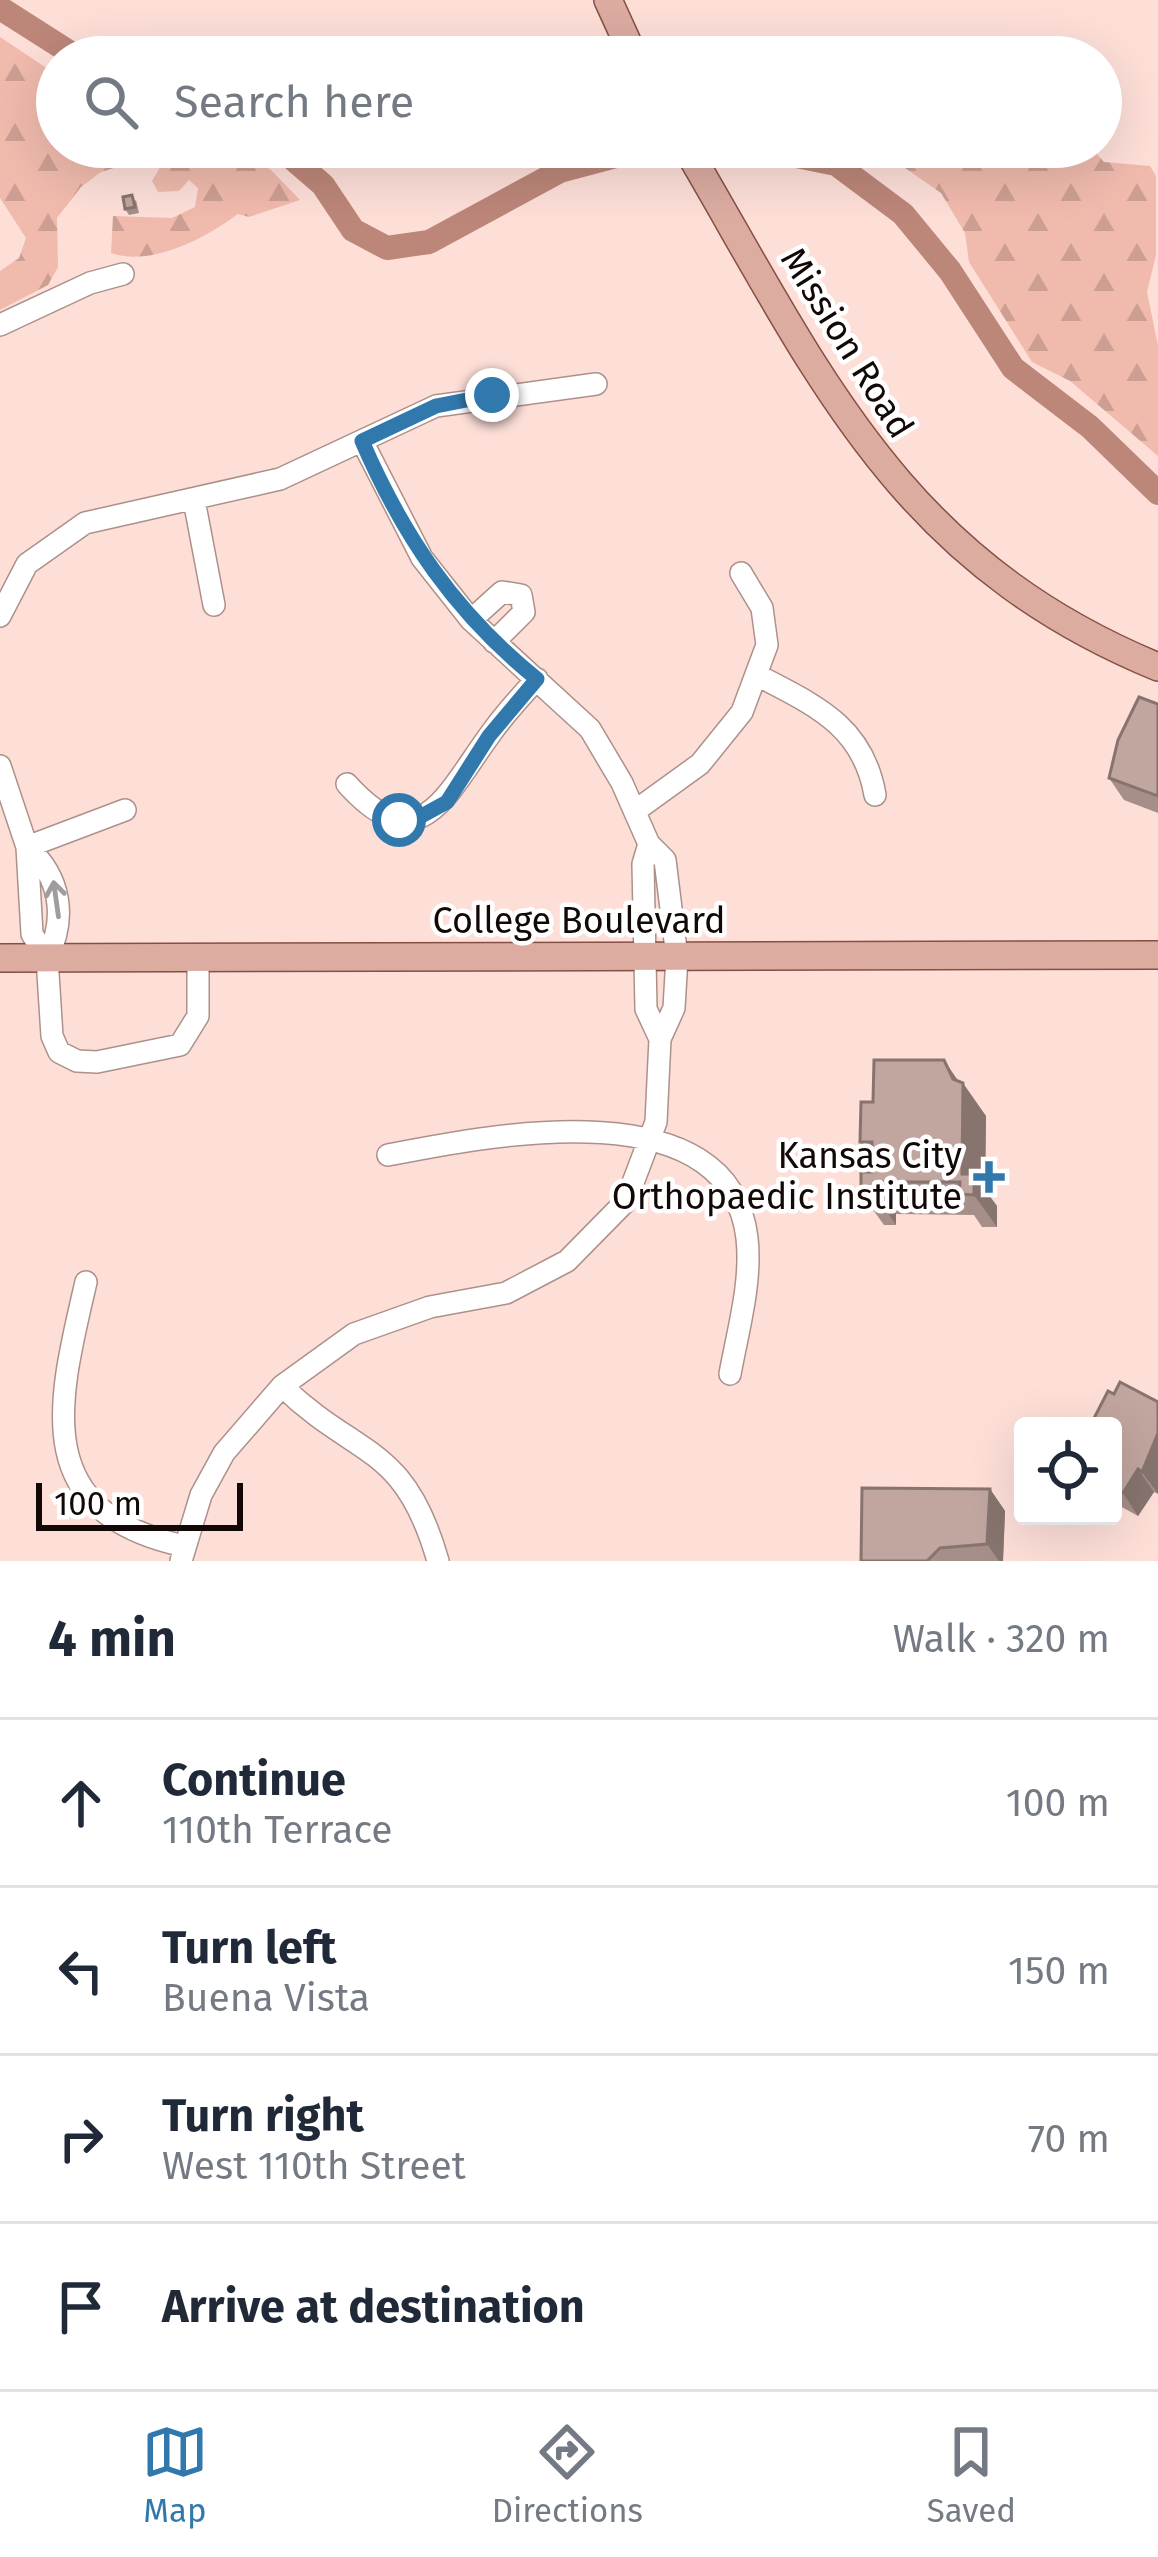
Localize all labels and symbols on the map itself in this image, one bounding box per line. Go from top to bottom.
street label: Mission Road [771,240,923,446]
route end [465,368,519,422]
route start [372,793,426,847]
one-way arrow [44,880,67,919]
street label: College Boulevard [432,899,726,943]
place label: Kansas City Orthopaedic Institute [612,1134,962,1219]
marker: Kansas City Orthopaedic Institute [973,1161,1005,1193]
scale bar [36,1477,243,1530]

